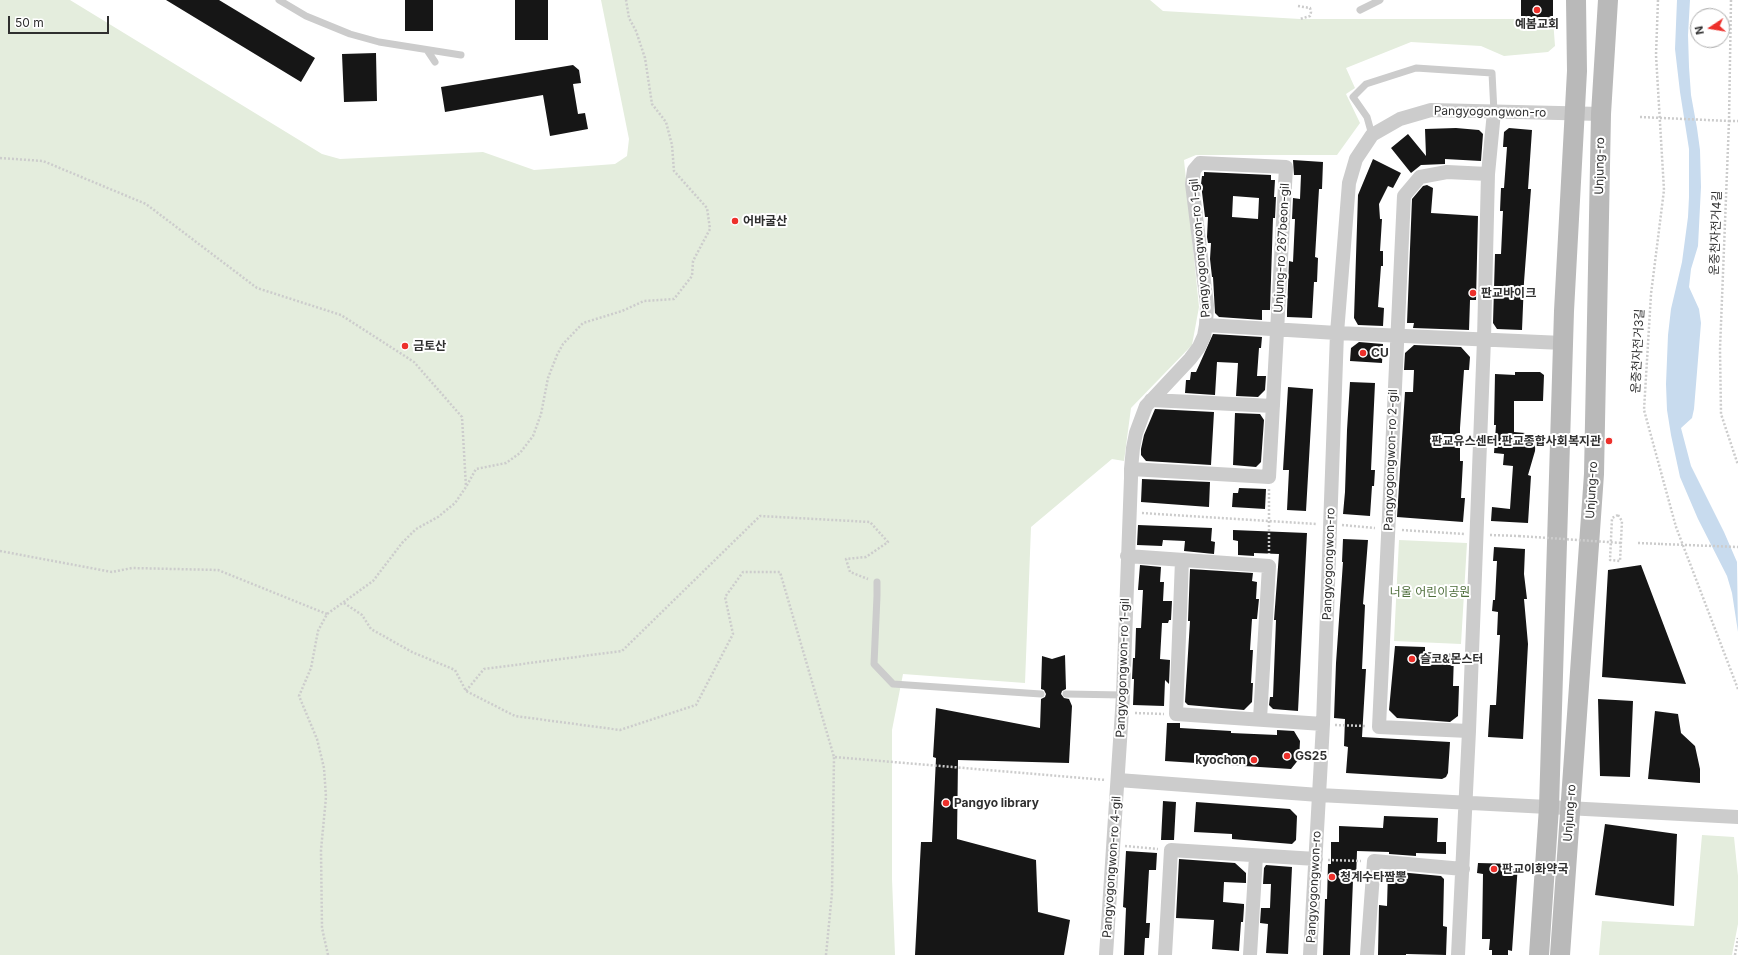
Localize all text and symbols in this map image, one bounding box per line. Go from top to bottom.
marker: 예봄교회 [1532,5,1542,15]
scale bar [10,8,111,34]
north arrow [1690,8,1730,48]
text: 50 m [15,15,44,30]
place label: 예봄교회 [1515,17,1559,31]
text: N [1692,25,1707,36]
street label: Pangyogongwon-ro [1434,104,1546,120]
street label: Unjung-ro [1592,137,1608,195]
street label: Pangyogongwon-ro 1-gil [1187,178,1213,318]
street label: Unjung-ro 267beon-gil [1271,183,1293,313]
street label: 운중천자전거4길 [1707,190,1725,276]
place label: 어바굴산 [743,214,787,228]
marker: 어바굴산 [730,216,740,226]
place label: 판교바이크 [1481,286,1536,300]
marker: 판교바이크 [1468,288,1478,298]
street label: 운중천자전거3길 [1629,308,1647,394]
place label: 금토산 [413,339,446,353]
marker: 금토산 [400,341,410,351]
place label: CU [1371,346,1389,360]
marker: CU [1358,348,1368,358]
street label: Pangyogongwon-ro 2-gil [1381,389,1401,531]
place label: 판교유스센터.판교종합사회복지관 [1431,434,1601,448]
marker: 판교유스센터.판교종합사회복지관 [1604,436,1614,446]
street label: Unjung-ro [1583,461,1601,519]
street label: Pangyogongwon-ro [1320,508,1338,620]
park label: 너울 어린이공원 [1390,585,1470,599]
street label: Pangyogongwon-ro 1-gil [1113,598,1133,738]
place label: 슬코&몬스터 [1420,652,1483,666]
marker: 슬코&몬스터 [1407,654,1417,664]
place label: GS25 [1295,749,1327,763]
marker: GS25 [1282,751,1292,761]
place label: kyochon [1195,753,1246,767]
marker: kyochon [1249,755,1259,765]
street label: Unjung-ro [1561,784,1579,842]
place label: Pangyo library [954,796,1039,810]
street label: Pangyogongwon-ro 4-gil [1100,796,1124,938]
marker: Pangyo library [941,798,951,808]
street label: Pangyogongwon-ro [1304,830,1324,944]
place label: 판교이화약국 [1502,862,1568,876]
marker: 판교이화약국 [1489,864,1499,874]
place label: 청계수타짬뽕 [1340,870,1406,884]
marker: 청계수타짬뽕 [1327,872,1337,882]

